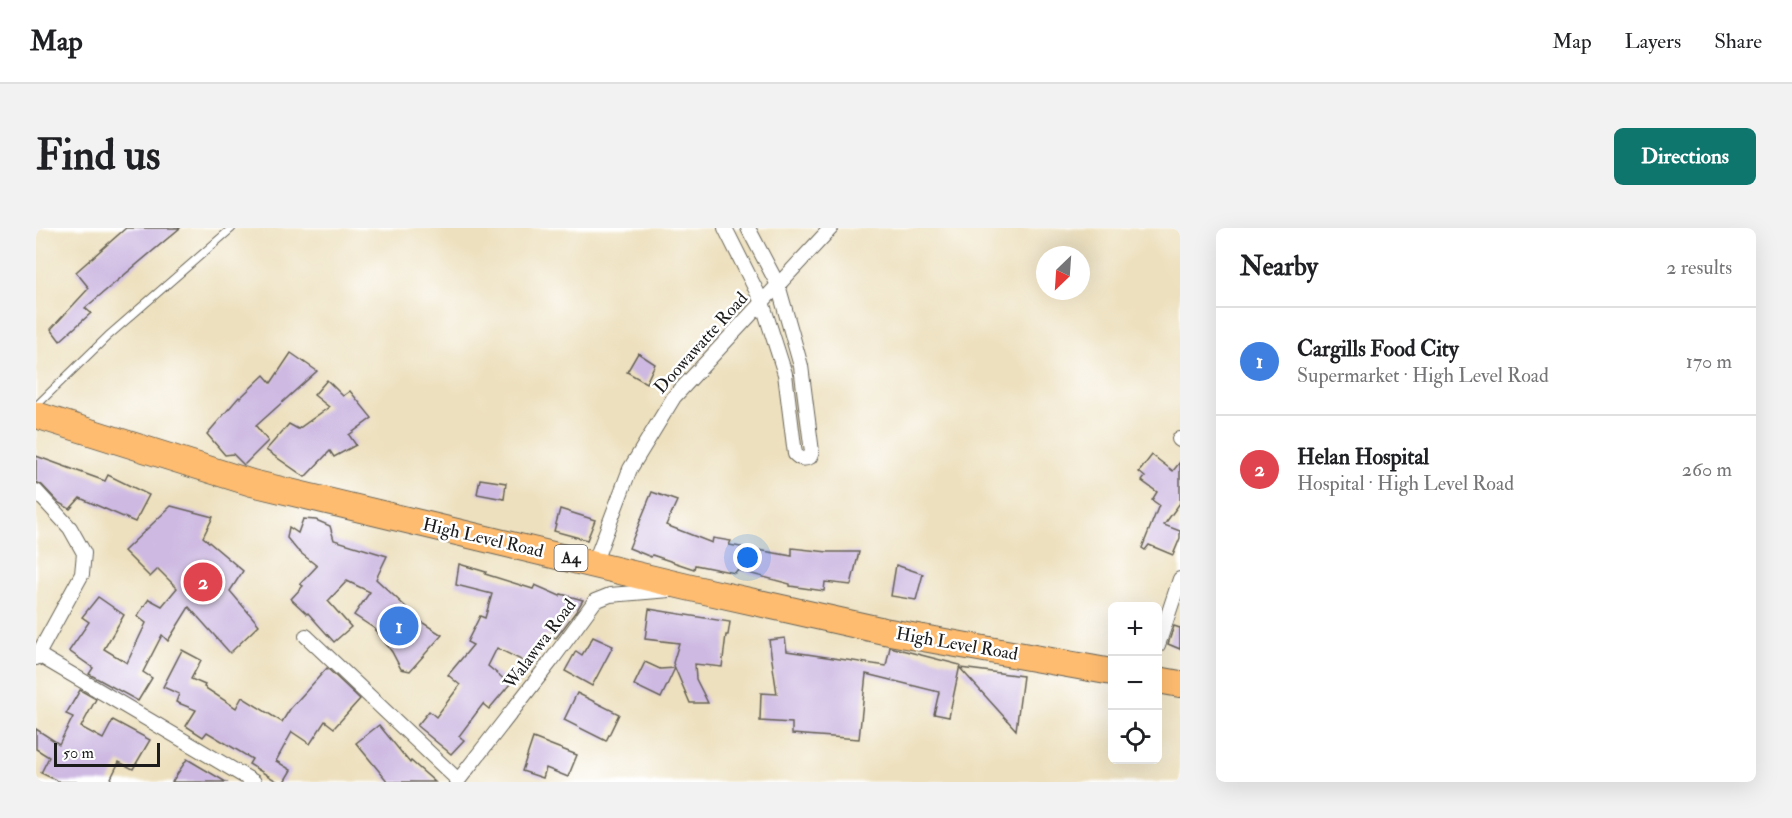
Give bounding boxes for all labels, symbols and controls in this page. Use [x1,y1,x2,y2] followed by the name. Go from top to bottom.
[30,24,83,59] text: Map
[1552,28,1592,55] text: Map
[1625,28,1681,55] text: Layers
[1714,28,1762,55] text: Share
[1614,128,1756,185] button: Directions
[36,130,160,182] text: Find us
[1036,246,1090,300] north arrow
[1240,251,1318,283] text: Nearby
[1666,255,1732,280] text: 2 results
[649,287,753,399] street label: Doowawatte Road
[1297,335,1459,363] text: Cargills Food City
[1256,349,1263,374] text: 1
[1686,349,1732,374] text: 170 m
[1297,363,1549,388] text: Supermarket · High Level Road
[1297,443,1429,471] text: Helan Hospital
[1254,457,1265,482] text: 2
[1682,457,1732,482] text: 260 m
[1297,471,1514,496] text: Hospital · High Level Road
[420,513,546,563] street label: High Level Road
[733,543,762,572] your location
[554,545,588,571] road number: A4
[184,560,222,604] pin: 2
[498,594,581,694] street label: Walawwa Road
[1108,602,1162,764] map controls
[1108,602,1162,656] button: +
[380,604,418,648] pin: 1
[894,622,1020,666] street label: High Level Road
[1108,656,1162,710] button: −
[1108,710,1162,764] button: locate
[54,740,160,768] scale bar
[63,743,94,763] text: 50 m

